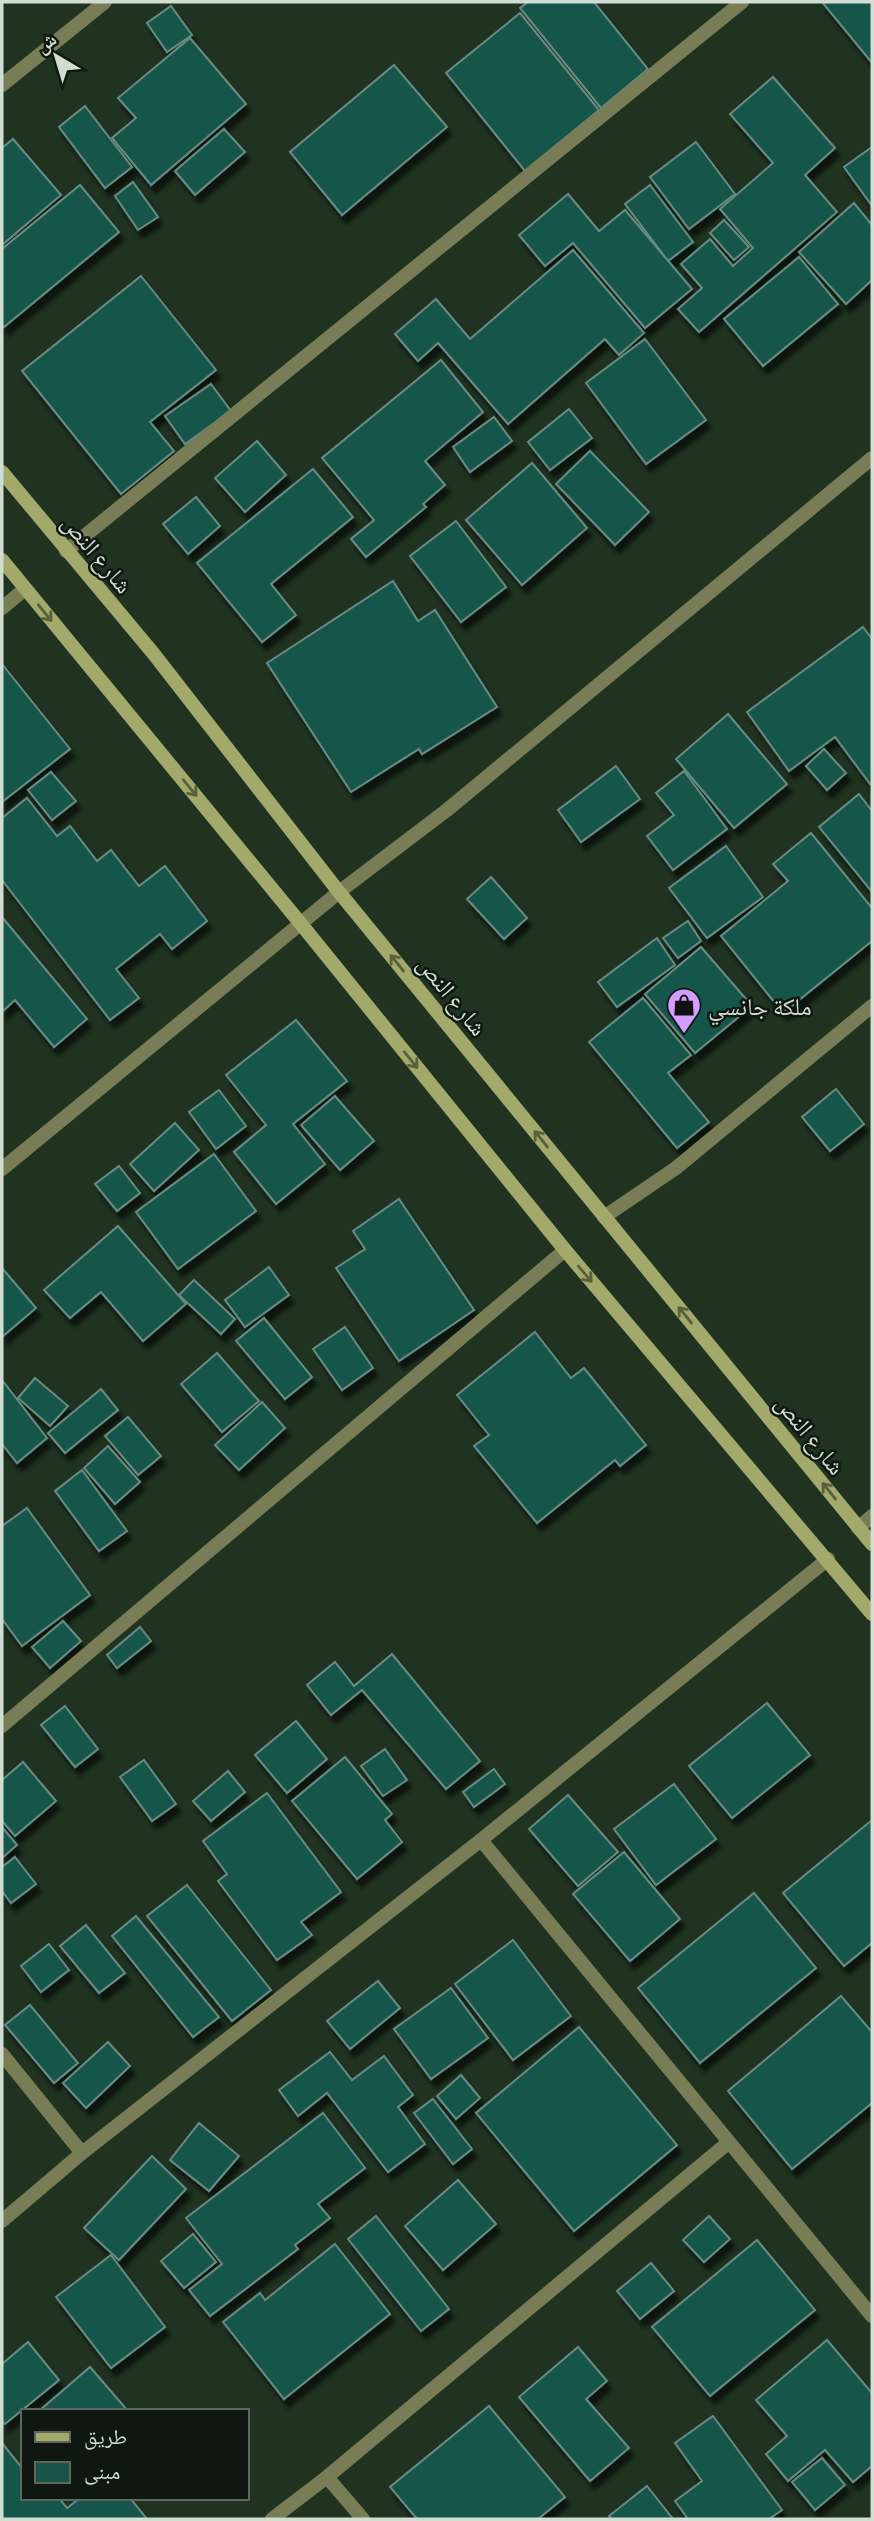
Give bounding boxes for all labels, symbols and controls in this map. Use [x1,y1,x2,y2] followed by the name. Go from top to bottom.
[21,21,91,91] north arrow
[30,27,61,58] text: ش
[55,508,139,600] street label: شارع النص
[37,603,53,621] one-way arrow
[182,779,197,797] one-way arrow
[410,949,494,1042] street label: شارع النص
[389,954,405,972] one-way arrow
[665,986,703,1035] shop icon: ملكة جانسي
[708,991,812,1026] place label: ملكة جانسي
[403,1050,418,1068] one-way arrow
[533,1131,548,1149] one-way arrow
[577,1265,593,1283] one-way arrow
[677,1307,692,1325] one-way arrow
[768,1388,852,1481] street label: شارع النص
[821,1483,837,1501] one-way arrow
[21,2409,248,2500] legend
[84,2423,127,2450] text: طريق
[84,2458,120,2485] text: مبنى

